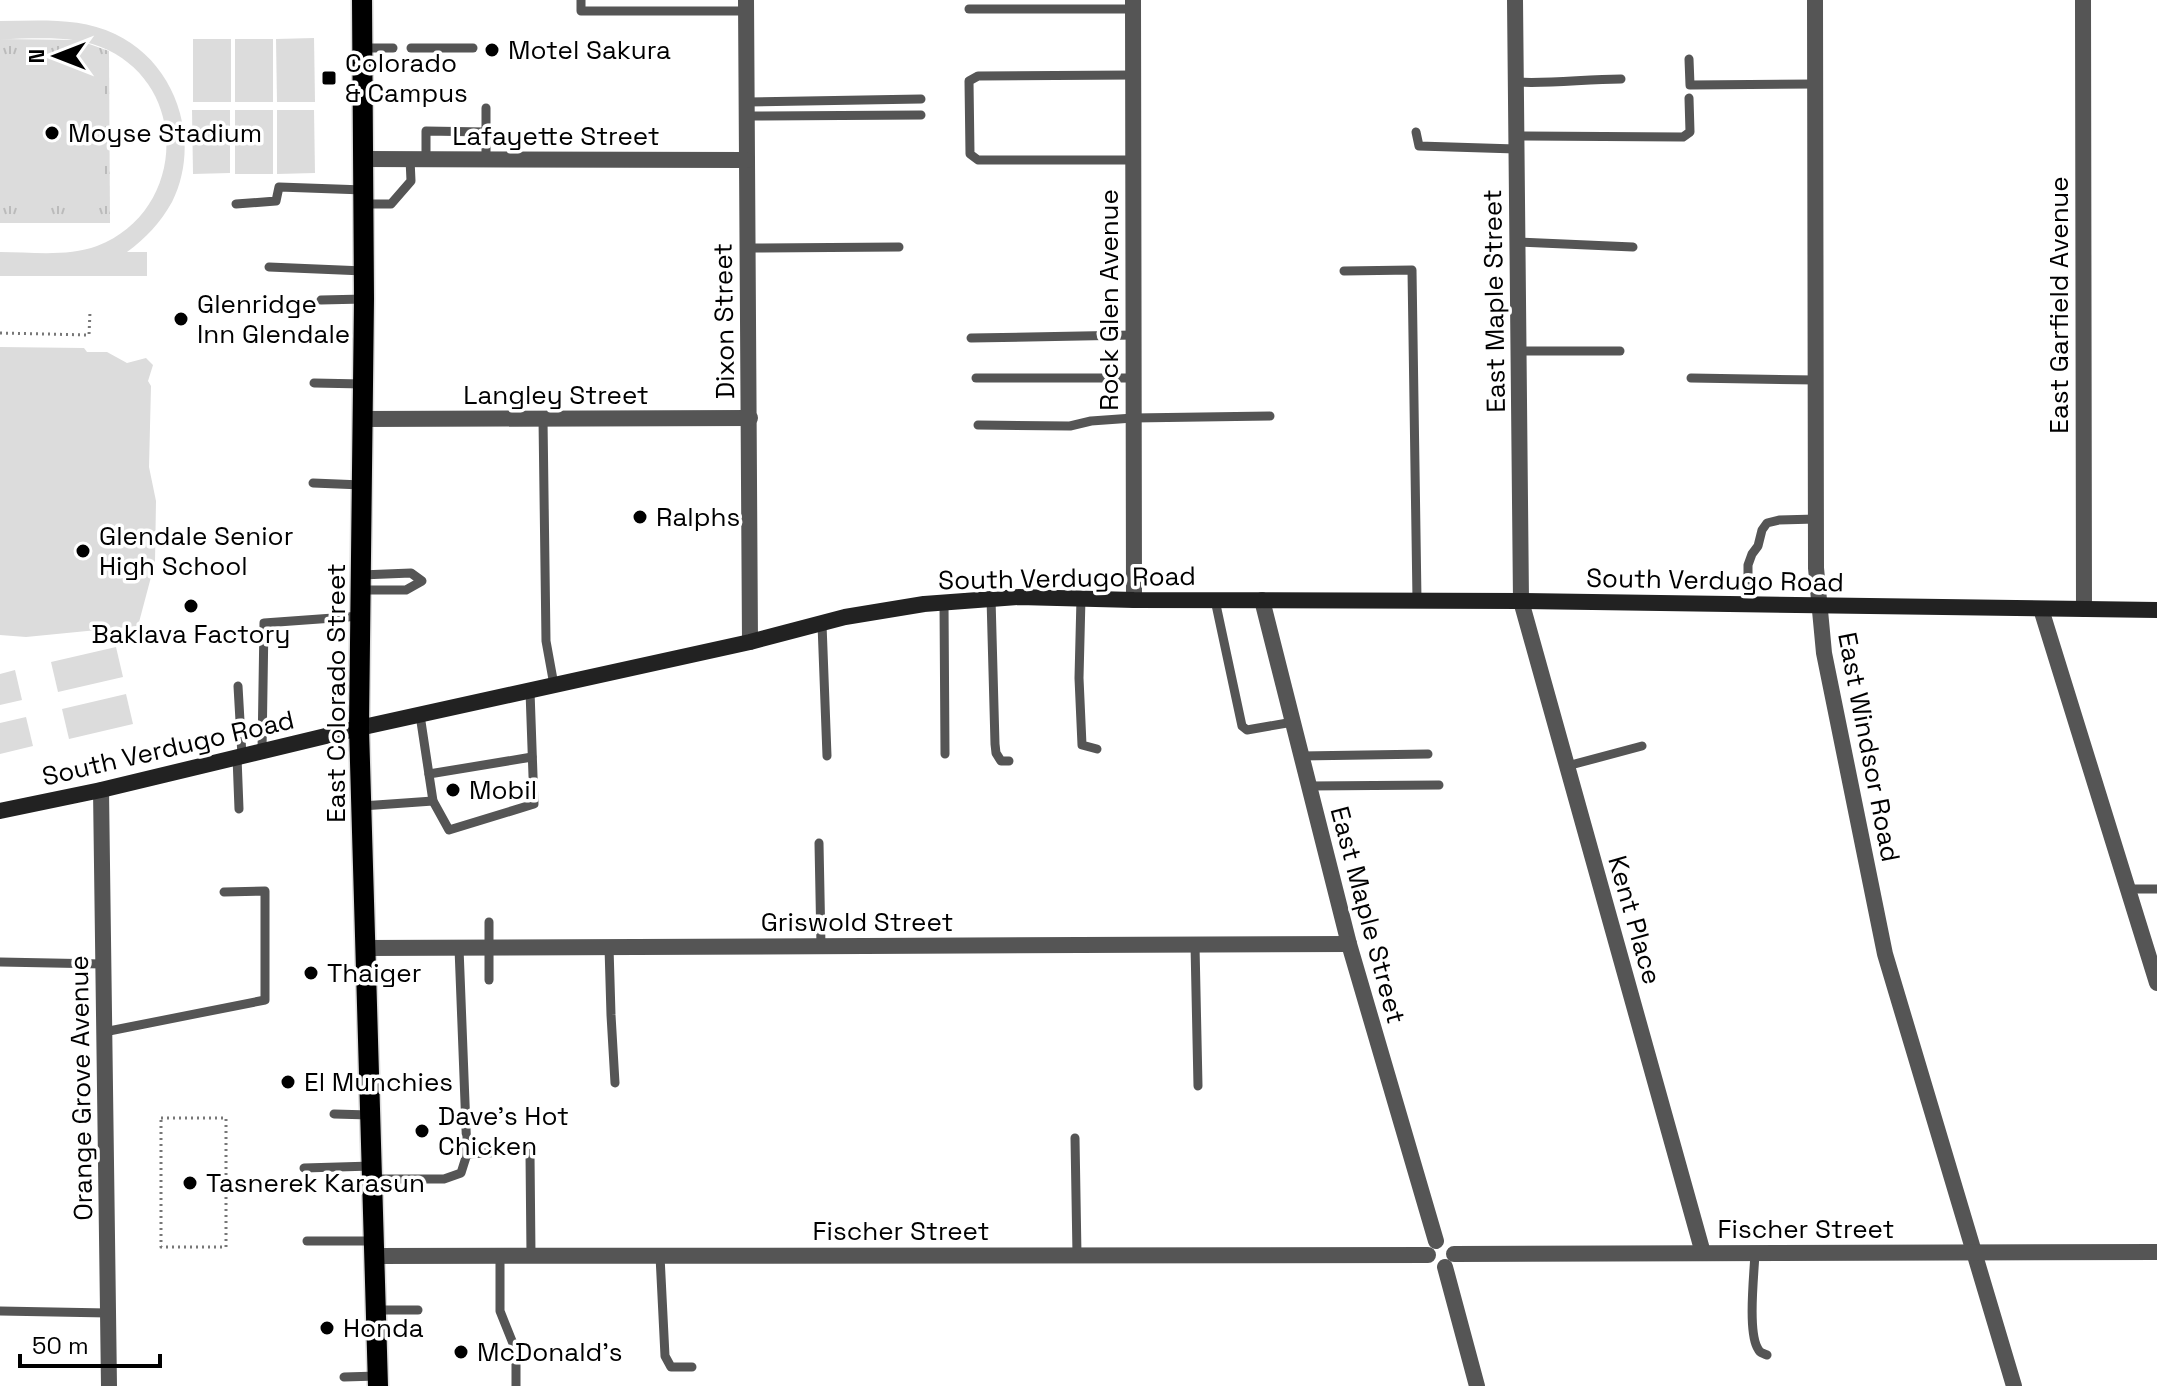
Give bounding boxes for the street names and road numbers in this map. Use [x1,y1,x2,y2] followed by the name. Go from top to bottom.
[452,119,660,153] street label: Lafayette Street
[2042,176,2076,434] street label: East Garfield Avenue
[1092,189,1126,411] street label: Rock Glen Avenue
[1475,189,1513,413] street label: East Maple Street
[706,243,742,399] street label: Dixon Street
[463,378,649,412] street label: Langley Street
[938,559,1196,597] street label: South Verdugo Road
[1586,561,1844,599] street label: South Verdugo Road
[319,563,353,823] street label: East Colorado Street
[1830,629,1908,865] street label: East Windsor Road
[39,702,297,794] street label: South Verdugo Road
[1323,803,1413,1027] street label: East Maple Street
[1600,852,1670,988] street label: Kent Place
[761,905,953,939] street label: Griswold Street
[62,955,100,1221] street label: Orange Grove Avenue
[1718,1212,1894,1246] street label: Fischer Street
[813,1214,989,1248] street label: Fischer Street

